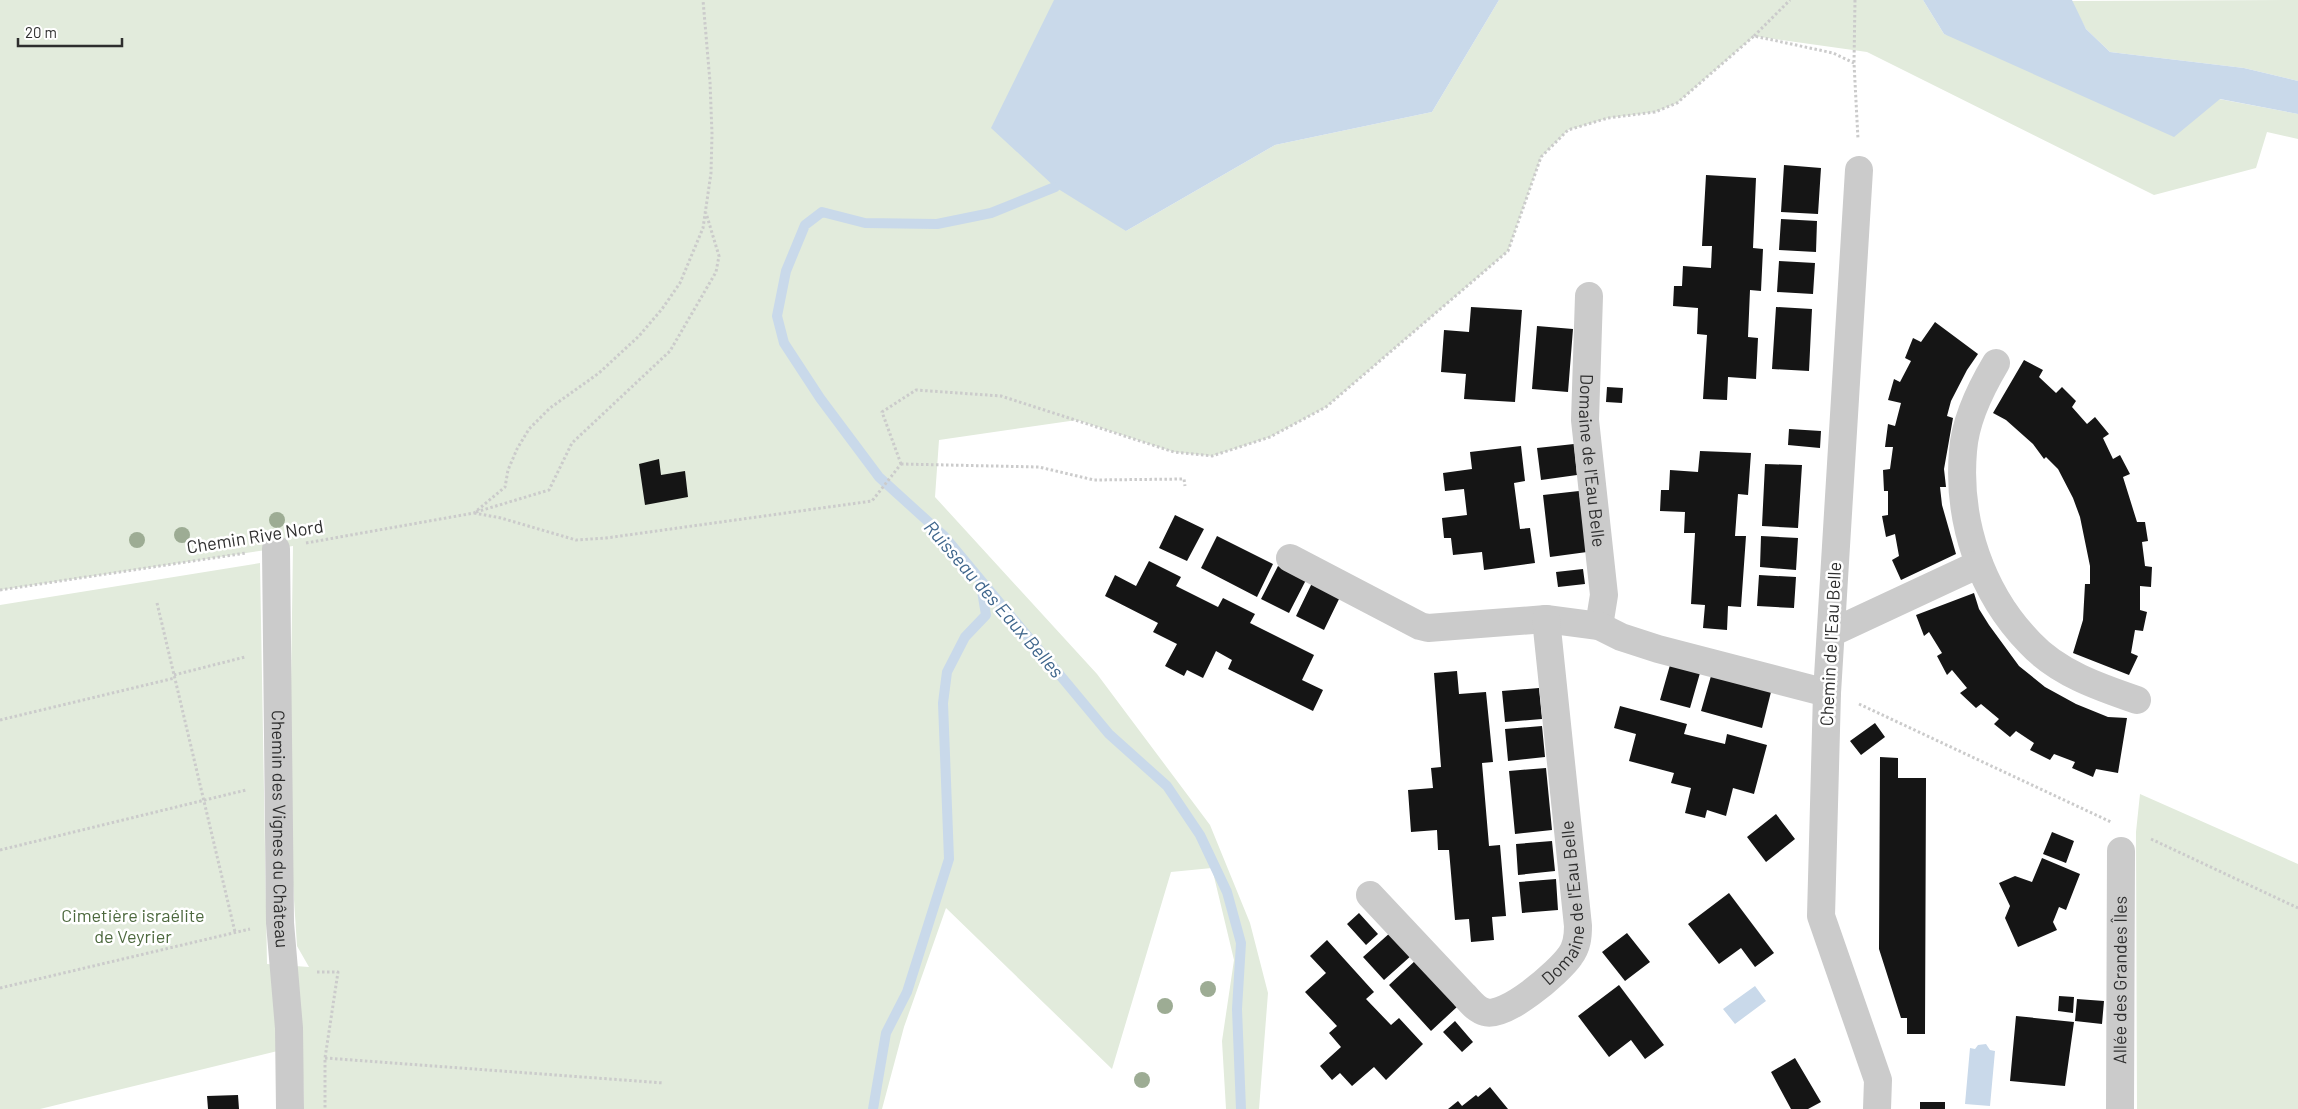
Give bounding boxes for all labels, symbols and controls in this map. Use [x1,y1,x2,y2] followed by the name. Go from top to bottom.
[18,15,121,47] scale bar
[25,23,57,41] text: 20 m
[1575,374,1611,548] street label: Domaine de l'Eau Belle
[185,514,325,558] street label: Chemin Rive Nord
[920,515,1069,682] water label: Ruisseau des Eaux Belles
[1815,561,1845,727] street label: Chemin de l'Eau Belle
[268,710,294,949] street label: Chemin des Vignes du Château
[1537,820,1588,989] street label: Domaine de l'Eau Belle
[2108,896,2131,1064] street label: Allée des Grandes Îles
[61,904,205,947] park label: Cimetière israélite de Veyrier

